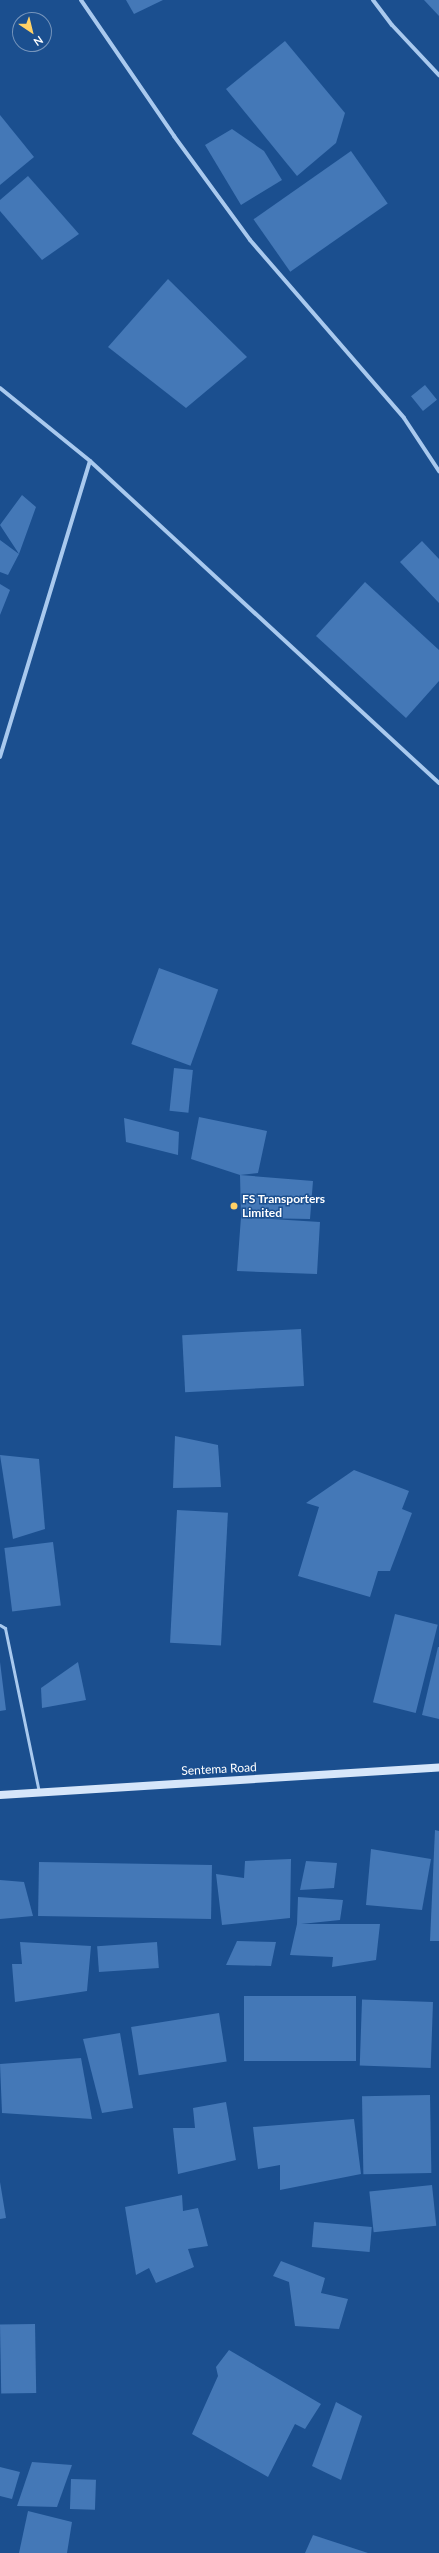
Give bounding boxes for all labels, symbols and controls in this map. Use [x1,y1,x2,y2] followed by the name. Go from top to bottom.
[12,12,52,52] north arrow
[31,34,46,49] text: N
[242,1192,325,1220] place label: FS Transporters Limited
[229,1201,239,1211] marker: FS Transporters Limited
[181,1760,257,1778] street label: Sentema Road

